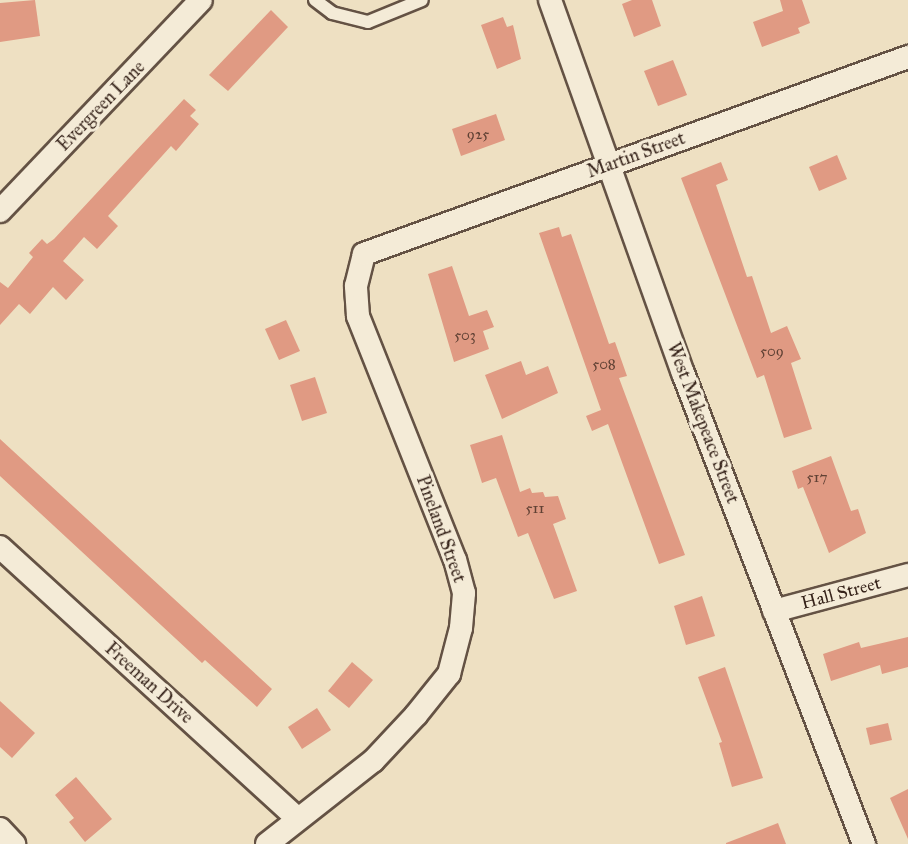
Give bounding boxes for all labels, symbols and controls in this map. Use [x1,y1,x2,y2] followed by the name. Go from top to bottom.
[53,56,149,156] street label: Evergreen Lane
[467,126,489,144] house number: 925
[584,127,688,183] street label: Martin Street
[454,327,476,345] house number: 503
[662,340,744,506] street label: West Makepeace Street
[760,343,784,361] house number: 509
[592,356,616,374] house number: 508
[807,469,827,487] house number: 517
[412,473,470,585] street label: Pineland Street
[526,500,544,518] house number: 511
[799,572,883,614] street label: Hall Street
[101,638,197,728] street label: Freeman Drive

